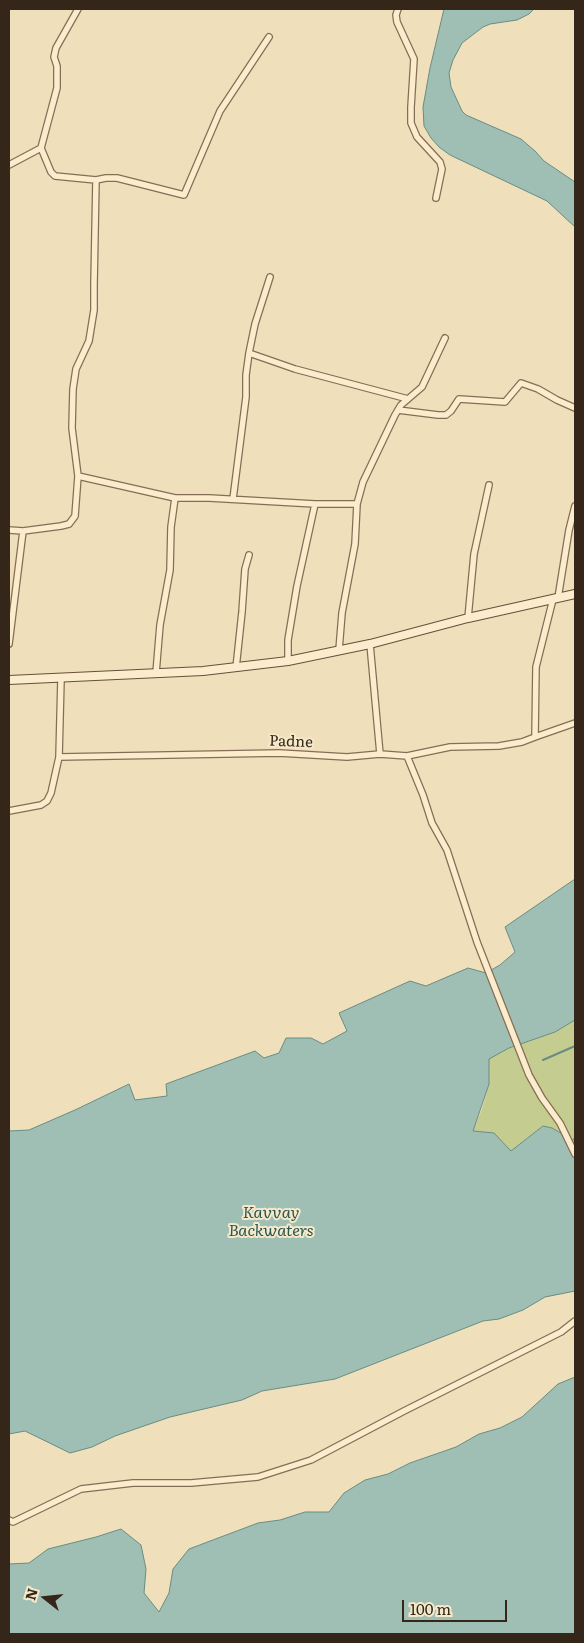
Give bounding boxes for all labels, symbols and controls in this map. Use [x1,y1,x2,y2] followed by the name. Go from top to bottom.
[269,732,313,752] street label: Padne
[228,1203,314,1241] water label: Kavvay Backwaters
[20,1573,70,1623] north arrow
[19,1585,42,1602] text: N
[404,1590,509,1622] scale bar
[410,1597,451,1620] text: 100 m

